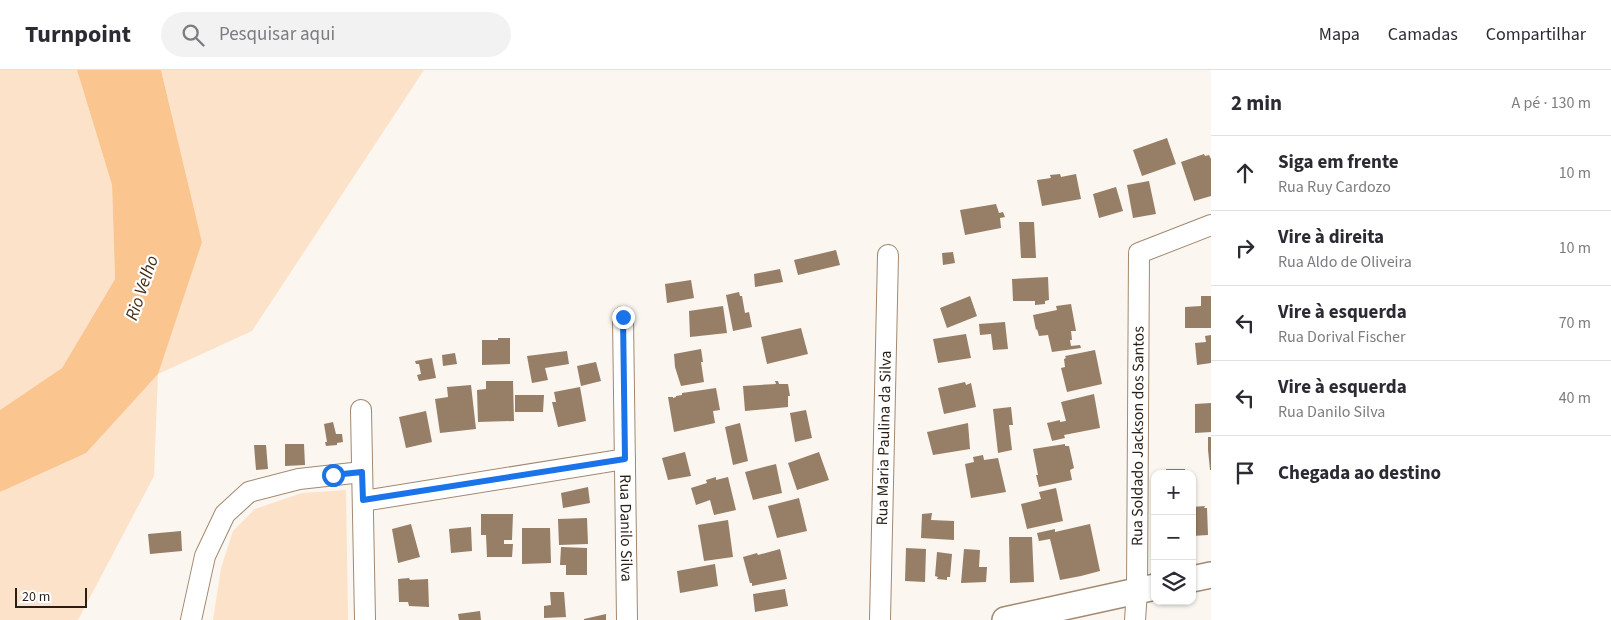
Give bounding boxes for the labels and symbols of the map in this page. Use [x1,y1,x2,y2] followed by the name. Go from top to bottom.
[119,252,165,324] water label: Rio Velho
[612,306,635,329] route end
[1126,326,1150,546] street label: Rua Soldado Jackson dos Santos
[871,350,897,526] street label: Rua Maria Paulina da Silva
[322,464,345,487] route start
[614,474,637,582] street label: Rua Danilo Silva
[15,585,88,608] scale bar

